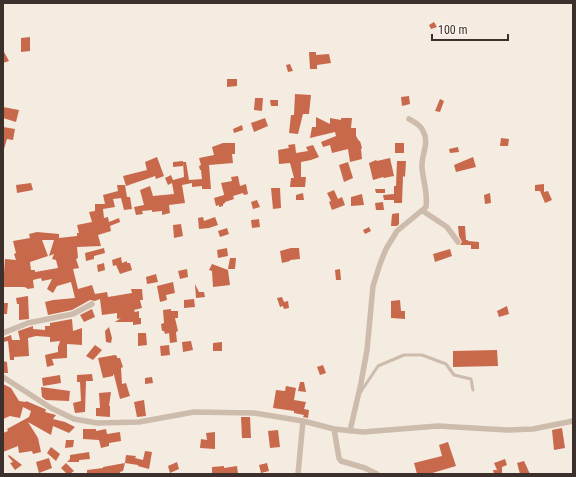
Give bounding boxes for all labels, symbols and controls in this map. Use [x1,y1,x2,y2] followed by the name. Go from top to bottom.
[432,16,508,42] scale bar
[438,23,468,37] text: 100 m

